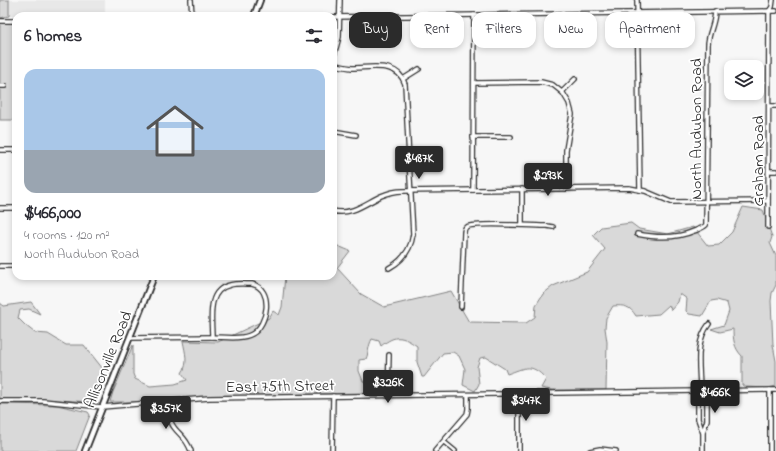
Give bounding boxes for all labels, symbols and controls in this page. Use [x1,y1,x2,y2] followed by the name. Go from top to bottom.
[349,12,402,48] chip: Buy
[410,12,464,48] chip: Rent
[472,12,536,48] chip: Filters
[544,12,597,48] chip: New
[605,12,695,48] chip: Apartment
[24,24,82,49] text: 6 homes
[303,25,325,47] icon: filters
[685,58,709,200] street label: North Audubon Road
[724,60,764,100] map controls
[724,60,764,100] button: layers
[139,95,211,167] icon: home
[747,115,771,207] street label: Graham Road
[391,146,447,180] pin: $487K
[404,149,434,168] text: $487K
[520,163,576,197] pin: $293K
[533,166,563,185] text: $293K
[24,201,81,226] text: $466,000
[24,226,110,245] text: 4 rooms · 120 m²
[24,245,139,264] text: North Audubon Road
[78,308,139,412] street label: Allisonville Road
[360,370,416,404] pin: $326K
[372,373,404,392] text: $326K
[225,374,335,400] street label: East 75th Street
[687,380,743,414] pin: $466K
[700,383,730,402] text: $466K
[498,388,554,422] pin: $347K
[511,391,541,410] text: $347K
[138,396,194,430] pin: $357K
[150,399,182,418] text: $357K

